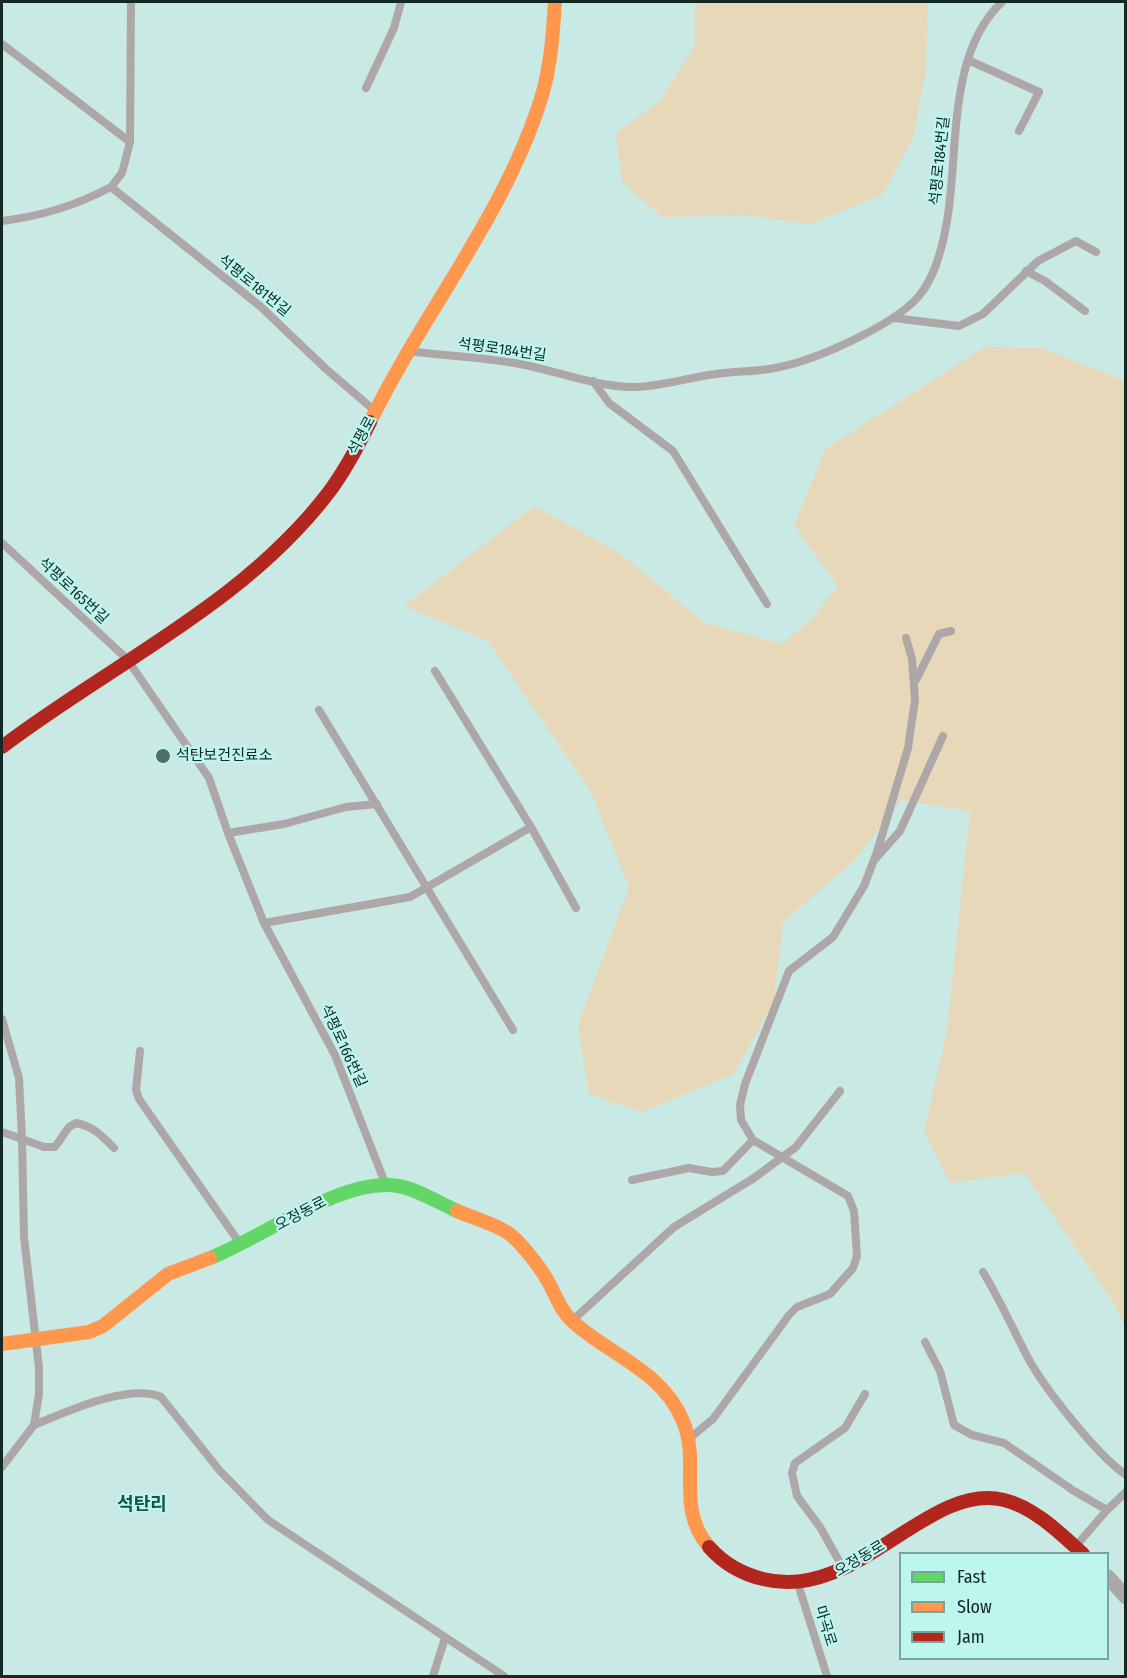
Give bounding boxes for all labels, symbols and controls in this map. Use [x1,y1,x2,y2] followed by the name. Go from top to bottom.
[926,115,954,207] street label: 석평로184번길
[214,251,294,321] street label: 석평로181번길
[456,335,548,365] street label: 석평로184번길
[344,413,380,459] street label: 석평로
[34,554,112,628] street label: 석평로165번길
[154,747,172,765] marker: 석탄보건진료소
[176,747,273,765] place label: 석탄보건진료소
[316,1002,370,1090] street label: 석평로166번길
[272,1193,330,1235] street label: 오정동로
[117,1494,167,1516] district label: 석탄리
[832,1537,888,1581] street label: 오정동로
[899,1552,1109,1660] legend
[957,1566,986,1588] text: Fast
[957,1596,992,1618] text: Slow
[810,1604,840,1648] street label: 마곡로
[957,1626,985,1648] text: Jam

